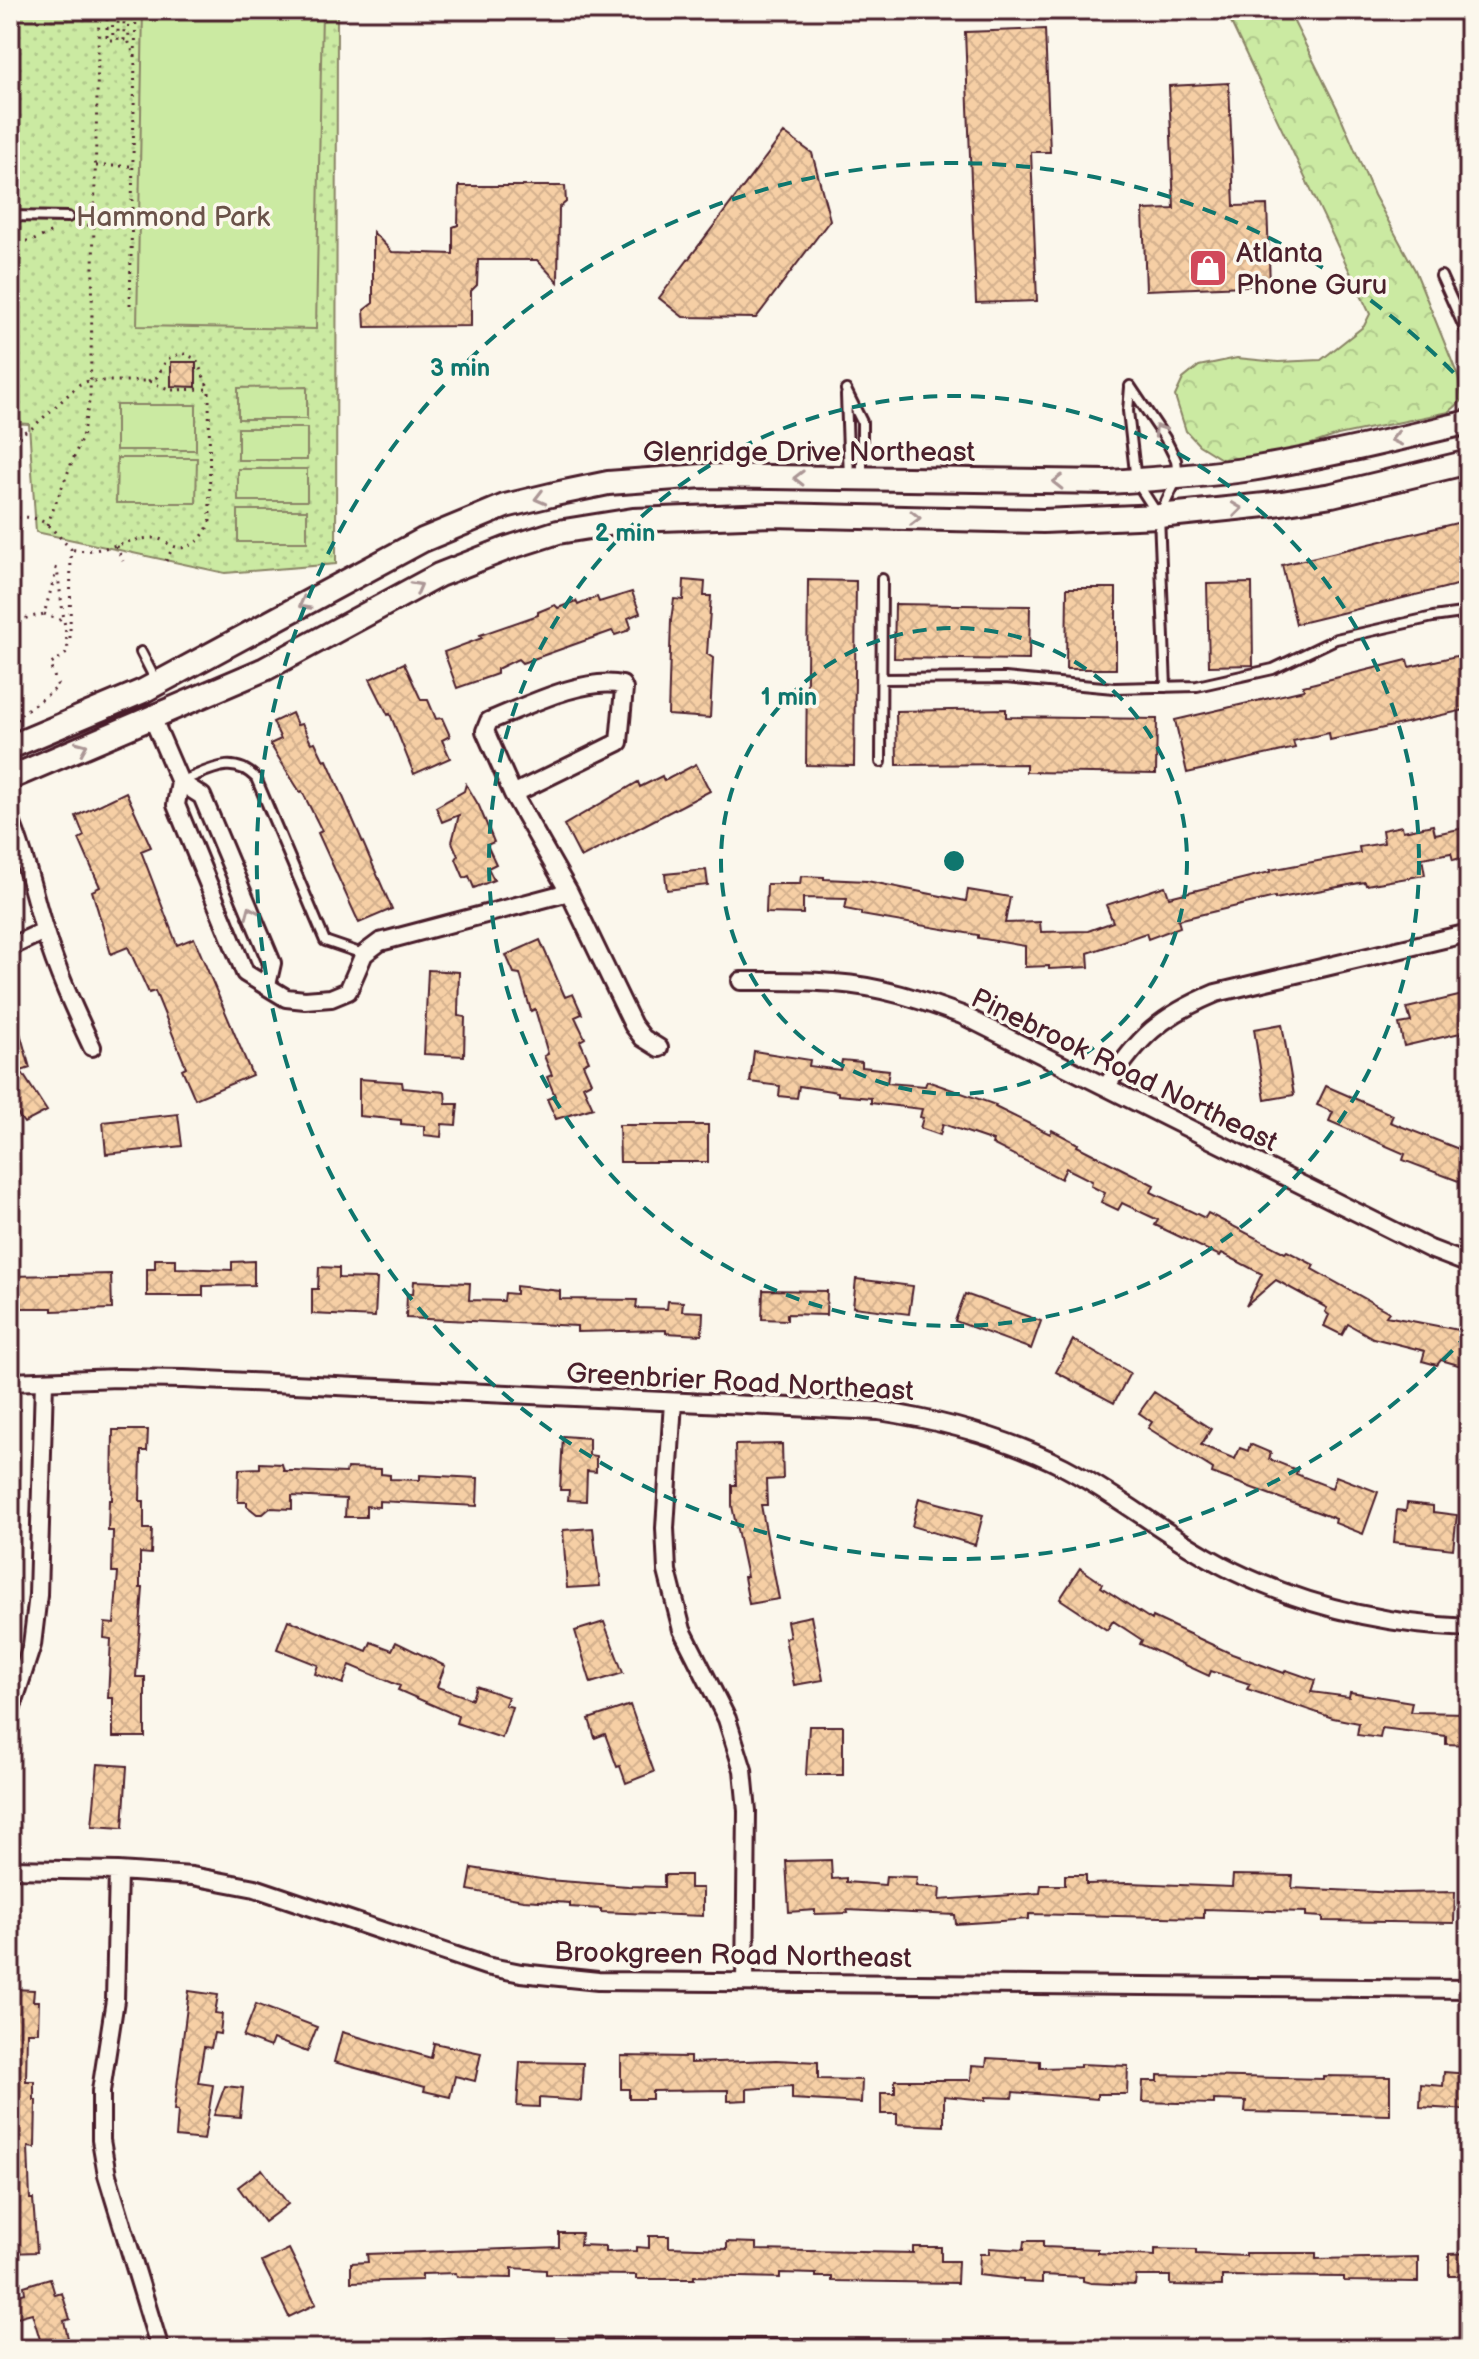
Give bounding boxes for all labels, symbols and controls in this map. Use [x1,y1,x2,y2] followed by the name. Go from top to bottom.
[76,201,270,234] park label: Hammond Park
[1236,237,1387,302] place label: Atlanta Phone Guru
[1187,247,1229,289] shop icon: Atlanta Phone Guru
[430,354,490,383] text: 3 min
[1153,424,1168,438] one-way arrow
[1389,430,1403,447] one-way arrow
[643,436,976,469] street label: Glenridge Drive Northeast
[792,469,805,486] one-way arrow
[1051,473,1064,490] one-way arrow
[534,488,548,505] one-way arrow
[1230,501,1244,518] one-way arrow
[909,509,922,527] one-way arrow
[595,519,655,548] text: 2 min
[408,581,423,597] one-way arrow
[298,594,313,610] one-way arrow
[761,683,817,712] text: 1 min
[74,741,88,757] one-way arrow
[940,847,968,875] centre of rings
[244,906,260,921] one-way arrow
[966,982,1283,1159] street label: Pinebrook Road Northeast
[565,1357,915,1408] street label: Greenbrier Road Northeast
[554,1936,912,1975] street label: Brookgreen Road Northeast

